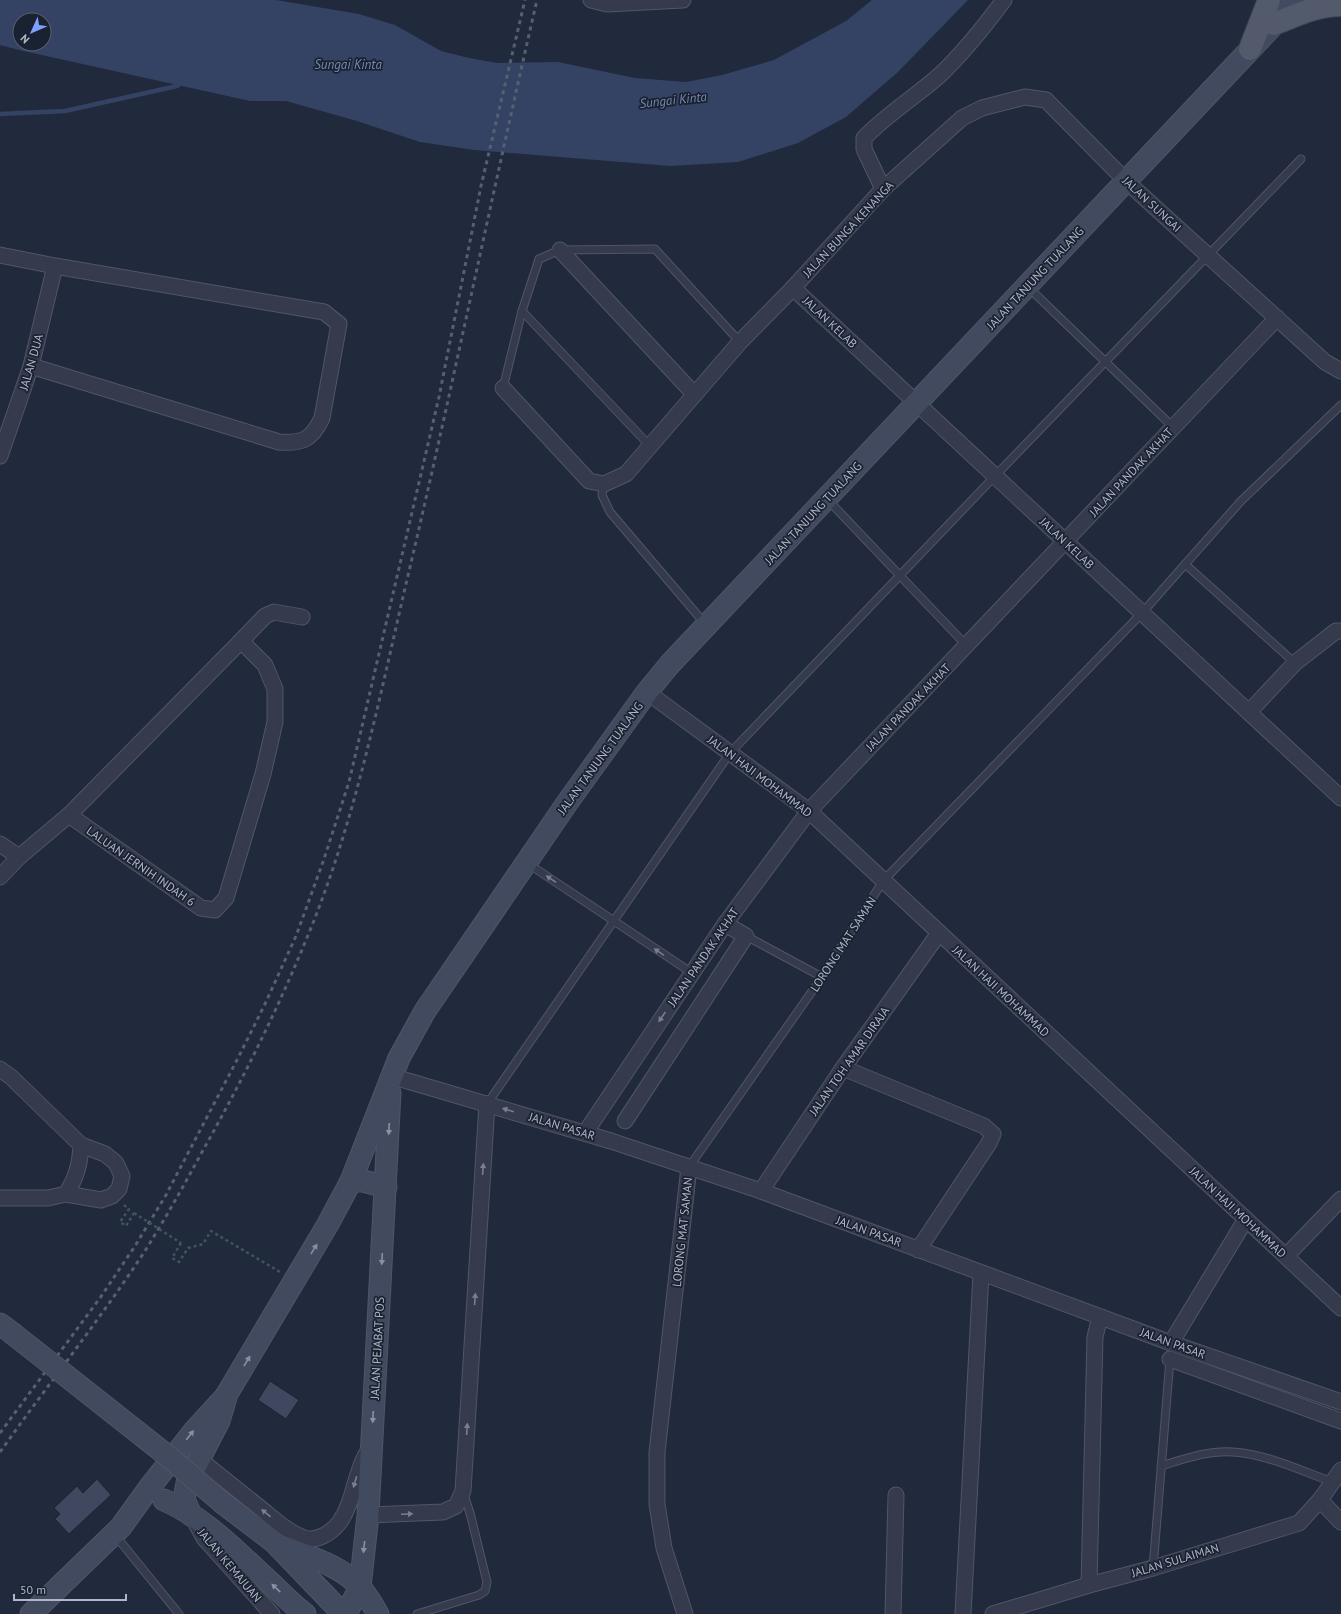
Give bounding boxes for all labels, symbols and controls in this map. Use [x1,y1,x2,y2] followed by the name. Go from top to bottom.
[12,12,52,52] north arrow
[17,32,32,47] text: N
[314,56,382,73] water label: Sungai Kinta
[639,88,708,112] water label: Sungai Kinta
[1119,172,1185,235] street label: JALAN SUNGAI
[799,178,897,281] street label: JALAN BUNGA KENANGA
[983,223,1087,333] street label: JALAN TANJUNG TUALANG
[799,292,860,351] street label: JALAN KELAB
[16,332,46,393] street label: JALAN DUA
[1085,424,1176,520] street label: JALAN PANDAK AKHAT
[761,458,865,568] street label: JALAN TANJUNG TUALANG
[1036,513,1097,572] street label: JALAN KELAB
[862,660,954,755] street label: JALAN PANDAK AKHAT
[554,699,646,818] street label: JALAN TANJUNG TUALANG
[704,731,815,820] street label: JALAN HAJI MOHAMMAD
[84,823,198,909] street label: LALUAN JERNIH INDAH 6
[545,876,557,883] one-way arrow
[807,894,879,994] street label: LORONG MAT SAMAN
[664,905,742,1010] street label: JALAN PANDAK AKHAT
[949,942,1053,1040] street label: JALAN HAJI MOHAMMAD
[654,948,664,956] one-way arrow
[805,1004,892,1119] street label: JALAN TOH AMAR DIRAJA
[659,1012,666,1023] one-way arrow
[502,1107,514,1113] one-way arrow
[526,1109,597,1143] street label: JALAN PASAR
[386,1123,393,1135] one-way arrow
[480,1163,487,1175] one-way arrow
[1186,1163,1290,1261] street label: JALAN HAJI MOHAMMAD
[669,1176,695,1288] street label: LORONG MAT SAMAN
[833,1212,904,1250] street label: JALAN PASAR
[310,1243,317,1255] one-way arrow
[378,1253,385,1265] one-way arrow
[472,1293,479,1305] one-way arrow
[367,1296,387,1401] street label: JALAN PEJABAT POS
[1137,1324,1208,1362] street label: JALAN PASAR
[244,1355,251,1367] one-way arrow
[369,1411,376,1423] one-way arrow
[463,1423,470,1435] one-way arrow
[186,1429,195,1440] one-way arrow
[352,1477,358,1489] one-way arrow
[261,1508,272,1517] one-way arrow
[401,1510,413,1517] one-way arrow
[194,1524,265,1605] street label: JALAN KEMAJUAN
[1128,1540,1221,1581] street label: JALAN SULAIMAN
[361,1541,368,1553] one-way arrow
[14,1576,126,1602] scale bar
[20,1582,46,1597] text: 50 m
[271,1584,281,1593] one-way arrow

